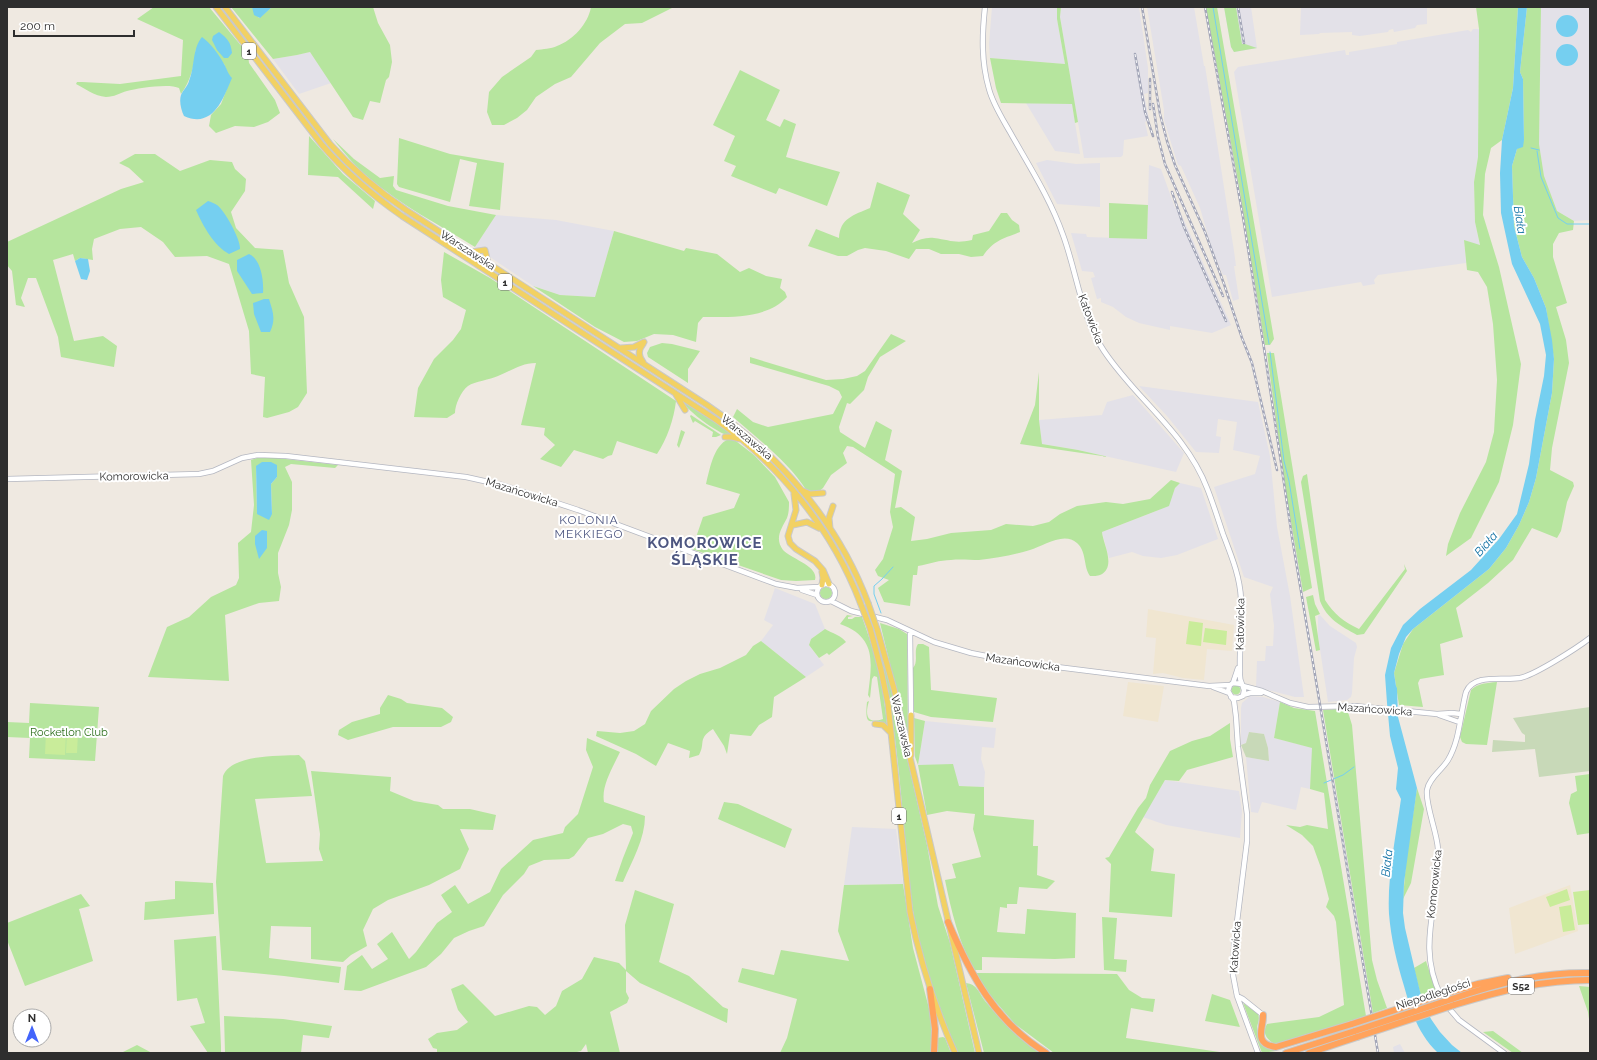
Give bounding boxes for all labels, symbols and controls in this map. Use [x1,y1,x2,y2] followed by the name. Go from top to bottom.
[14,12,134,38] scale bar
[20,19,55,33] text: 200 m
[242,43,256,59] road number: 1
[1511,205,1529,235] water label: Biała
[438,228,498,273] street label: Warszawska
[498,274,512,290] road number: 1
[1075,293,1106,346] street label: Katowicka
[718,412,775,463] street label: Warszawska
[99,469,169,484] street label: Komorowicka
[484,475,560,510] street label: Mazańcowicka
[555,513,623,541] district label: KOLONIA MEKKIEGO
[1472,529,1500,559] water label: Biała
[647,534,763,569] district label: KOMOROWICE ŚLĄSKIE
[1234,598,1247,650] street label: Katowicka
[985,651,1061,674] street label: Mazańcowicka
[888,694,915,758] street label: Warszawska
[1337,700,1413,719] street label: Mazańcowicka
[30,726,108,739] park label: Rocketlon Club
[892,808,906,824] road number: 1
[1379,848,1395,878] water label: Biała
[1424,849,1445,919] street label: Komorowicka
[1227,921,1244,973] street label: Katowicka
[1394,976,1472,1013] street label: Niepodległości
[1508,978,1534,994] road number: S52
[12,1008,52,1048] north arrow
[28,1012,36,1025] text: N

